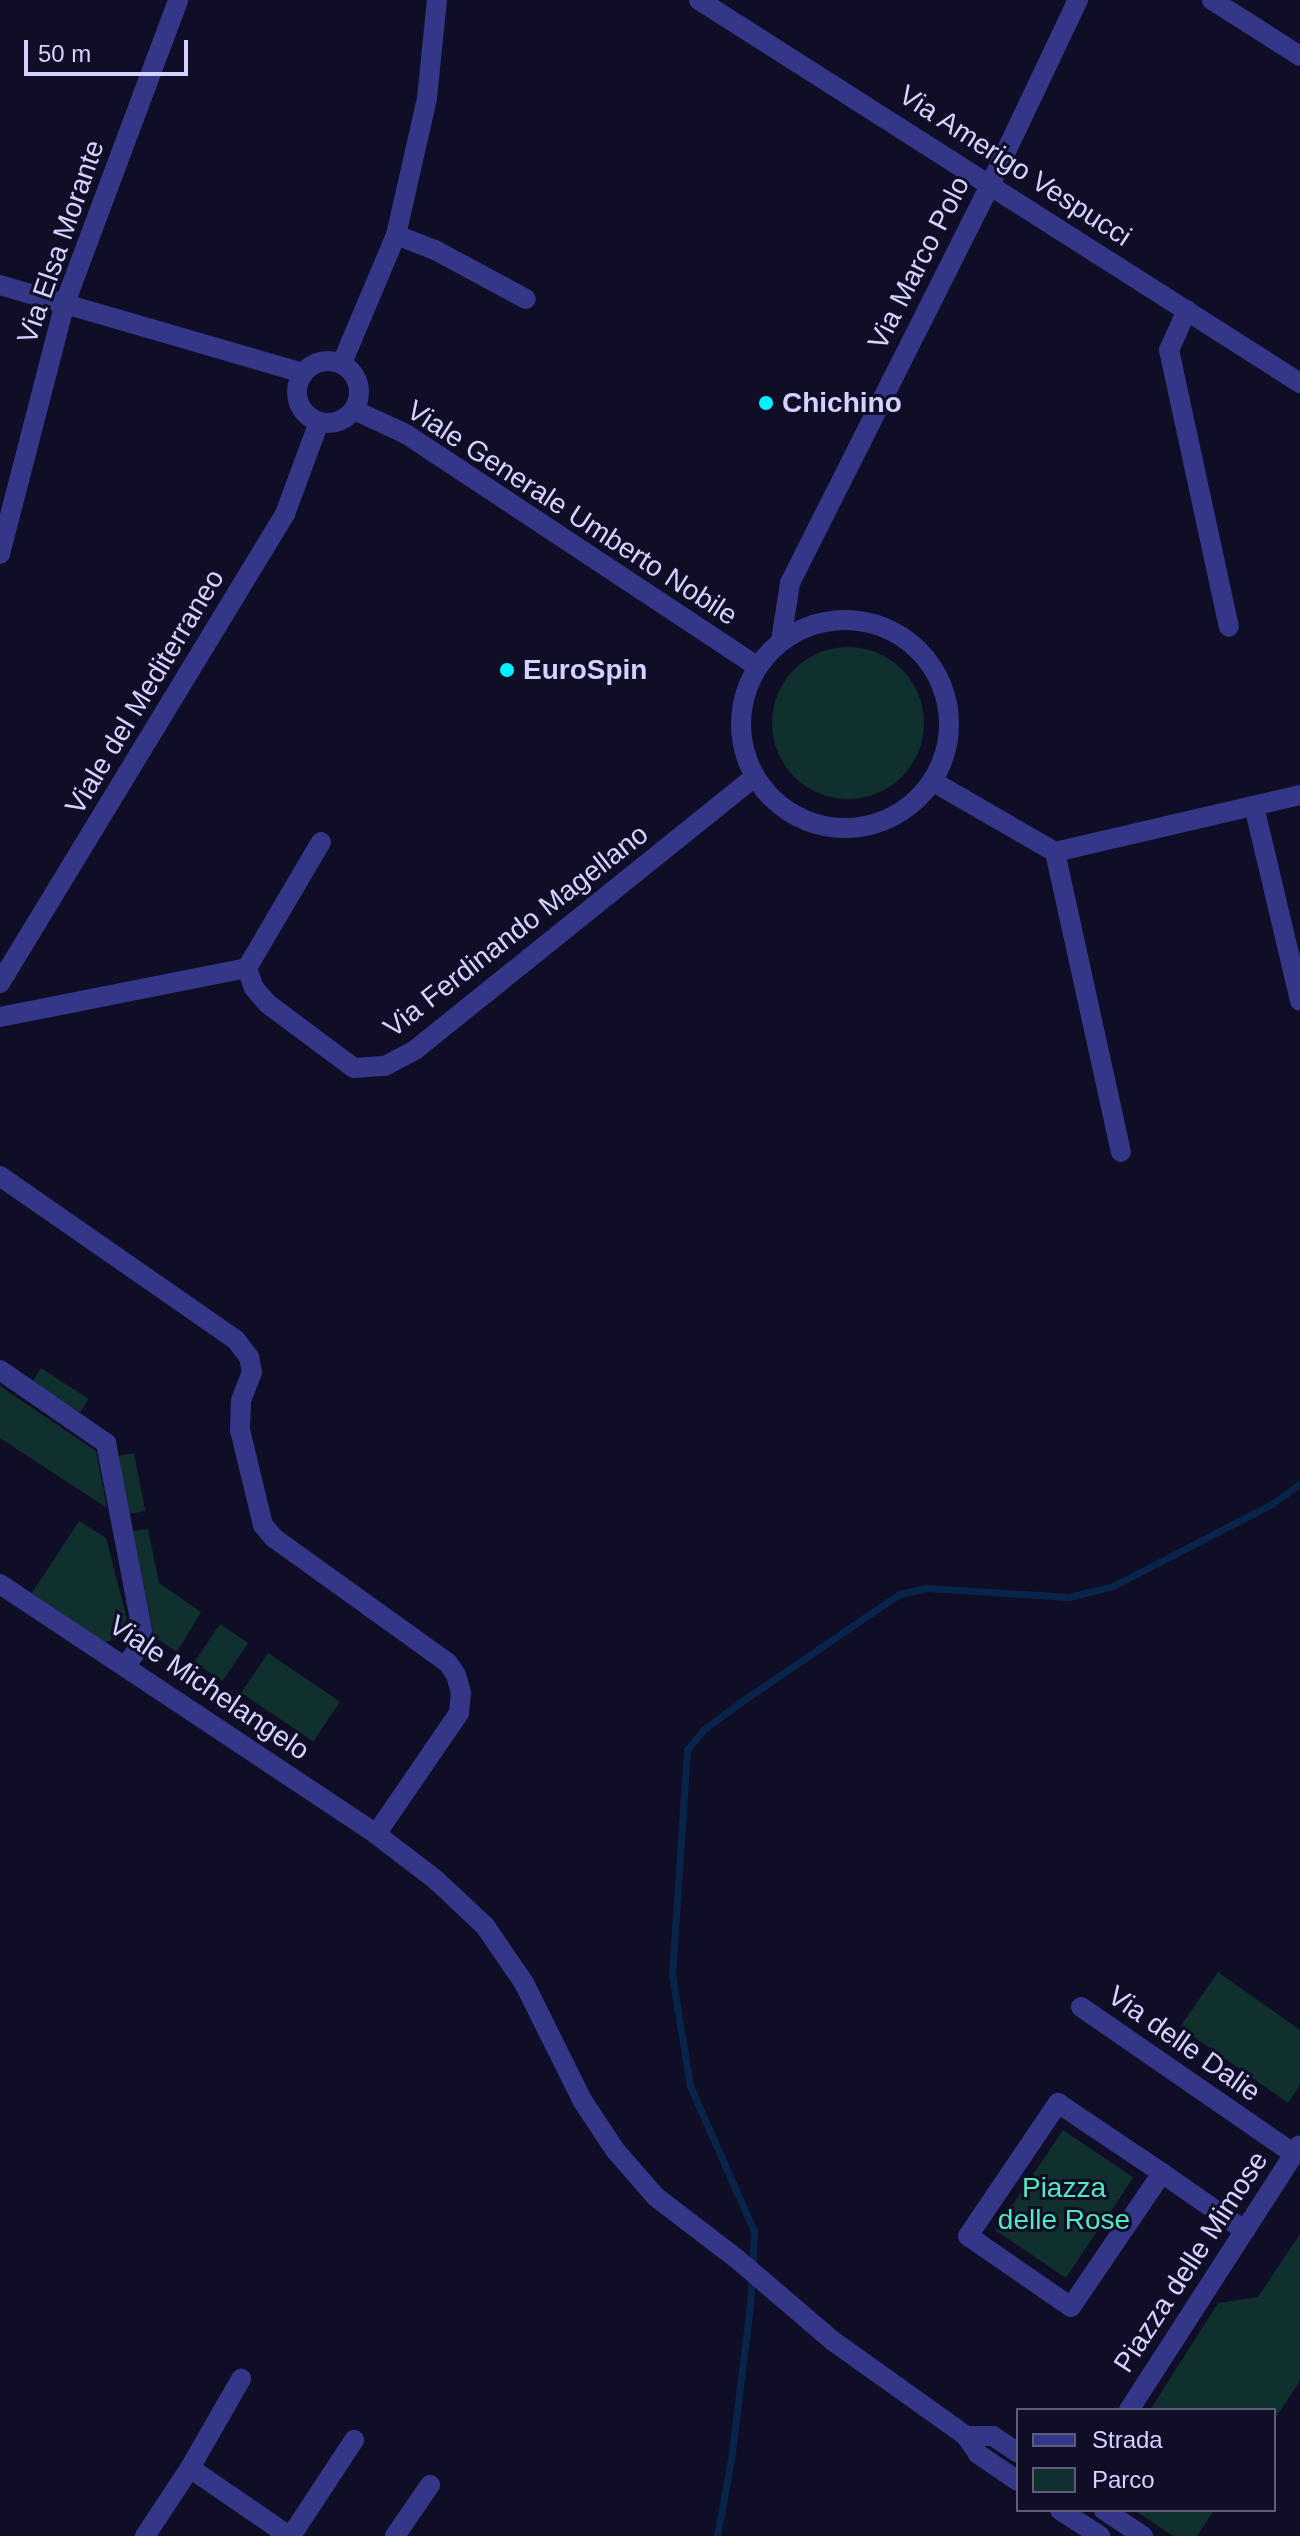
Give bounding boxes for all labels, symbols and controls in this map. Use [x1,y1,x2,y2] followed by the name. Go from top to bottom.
[28,24,192,74] scale bar
[38,40,91,67] text: 50 m
[892,78,1138,254] street label: Via Amerigo Vespucci
[10,136,112,348] street label: Via Elsa Morante
[861,171,977,355] street label: Via Marco Polo
[782,386,902,420] place label: Chichino
[401,394,743,632] street label: Viale Generale Umberto Nobile
[757,394,775,412] marker: Chichino
[59,563,231,821] street label: Viale del Mediterraneo
[523,653,647,687] place label: EuroSpin
[498,661,516,679] marker: EuroSpin
[377,817,655,1045] street label: Via Ferdinando Magellano
[102,1608,316,1768] street label: Viale Michelangelo
[1101,1979,1267,2109] street label: Via delle Dalie
[1107,2145,1275,2379] street label: Piazza delle Mimose
[998,2171,1130,2237] park label: Piazza delle Rose
[1016,2408,1276,2512] legend
[1092,2426,1163,2453] text: Strada
[1092,2466,1155,2493] text: Parco

